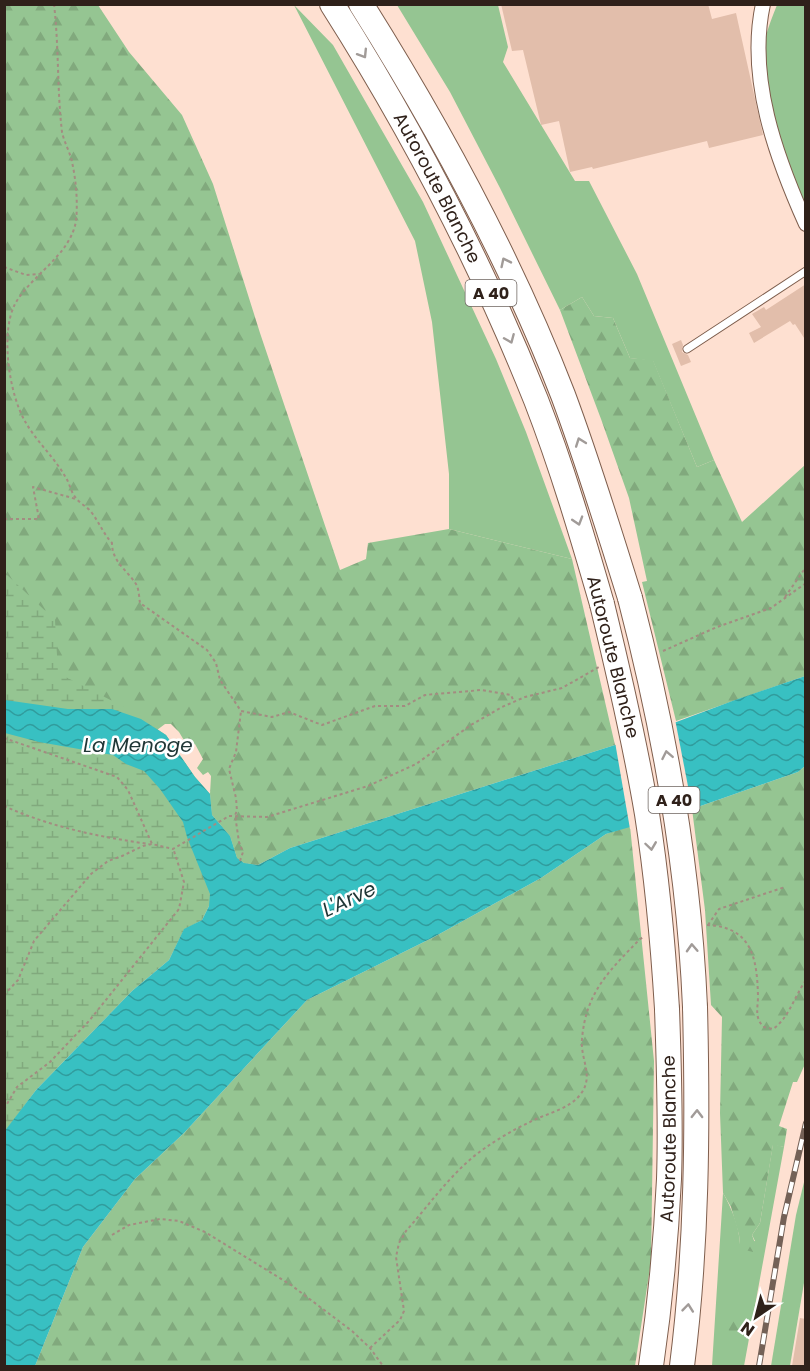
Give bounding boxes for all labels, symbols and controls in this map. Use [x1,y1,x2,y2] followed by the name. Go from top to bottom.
[356,47,367,58] one-way arrow
[388,108,487,267] street label: Autoroute Blanche
[501,258,513,269] one-way arrow
[466,280,516,306] road number: A 40
[503,332,515,343] one-way arrow
[575,437,587,448] one-way arrow
[571,515,583,526] one-way arrow
[581,573,646,741] street label: Autoroute Blanche
[83,731,193,759] water label: La Menoge
[661,750,674,760] one-way arrow
[648,787,700,813] road number: A 40
[645,842,657,851] one-way arrow
[318,874,380,924] water label: L'Arve
[686,944,699,953] one-way arrow
[653,1055,682,1223] street label: Autoroute Blanche
[691,1109,704,1118] one-way arrow
[726,1287,786,1347] north arrow
[681,1304,694,1313] one-way arrow
[736,1316,759,1342] text: N

